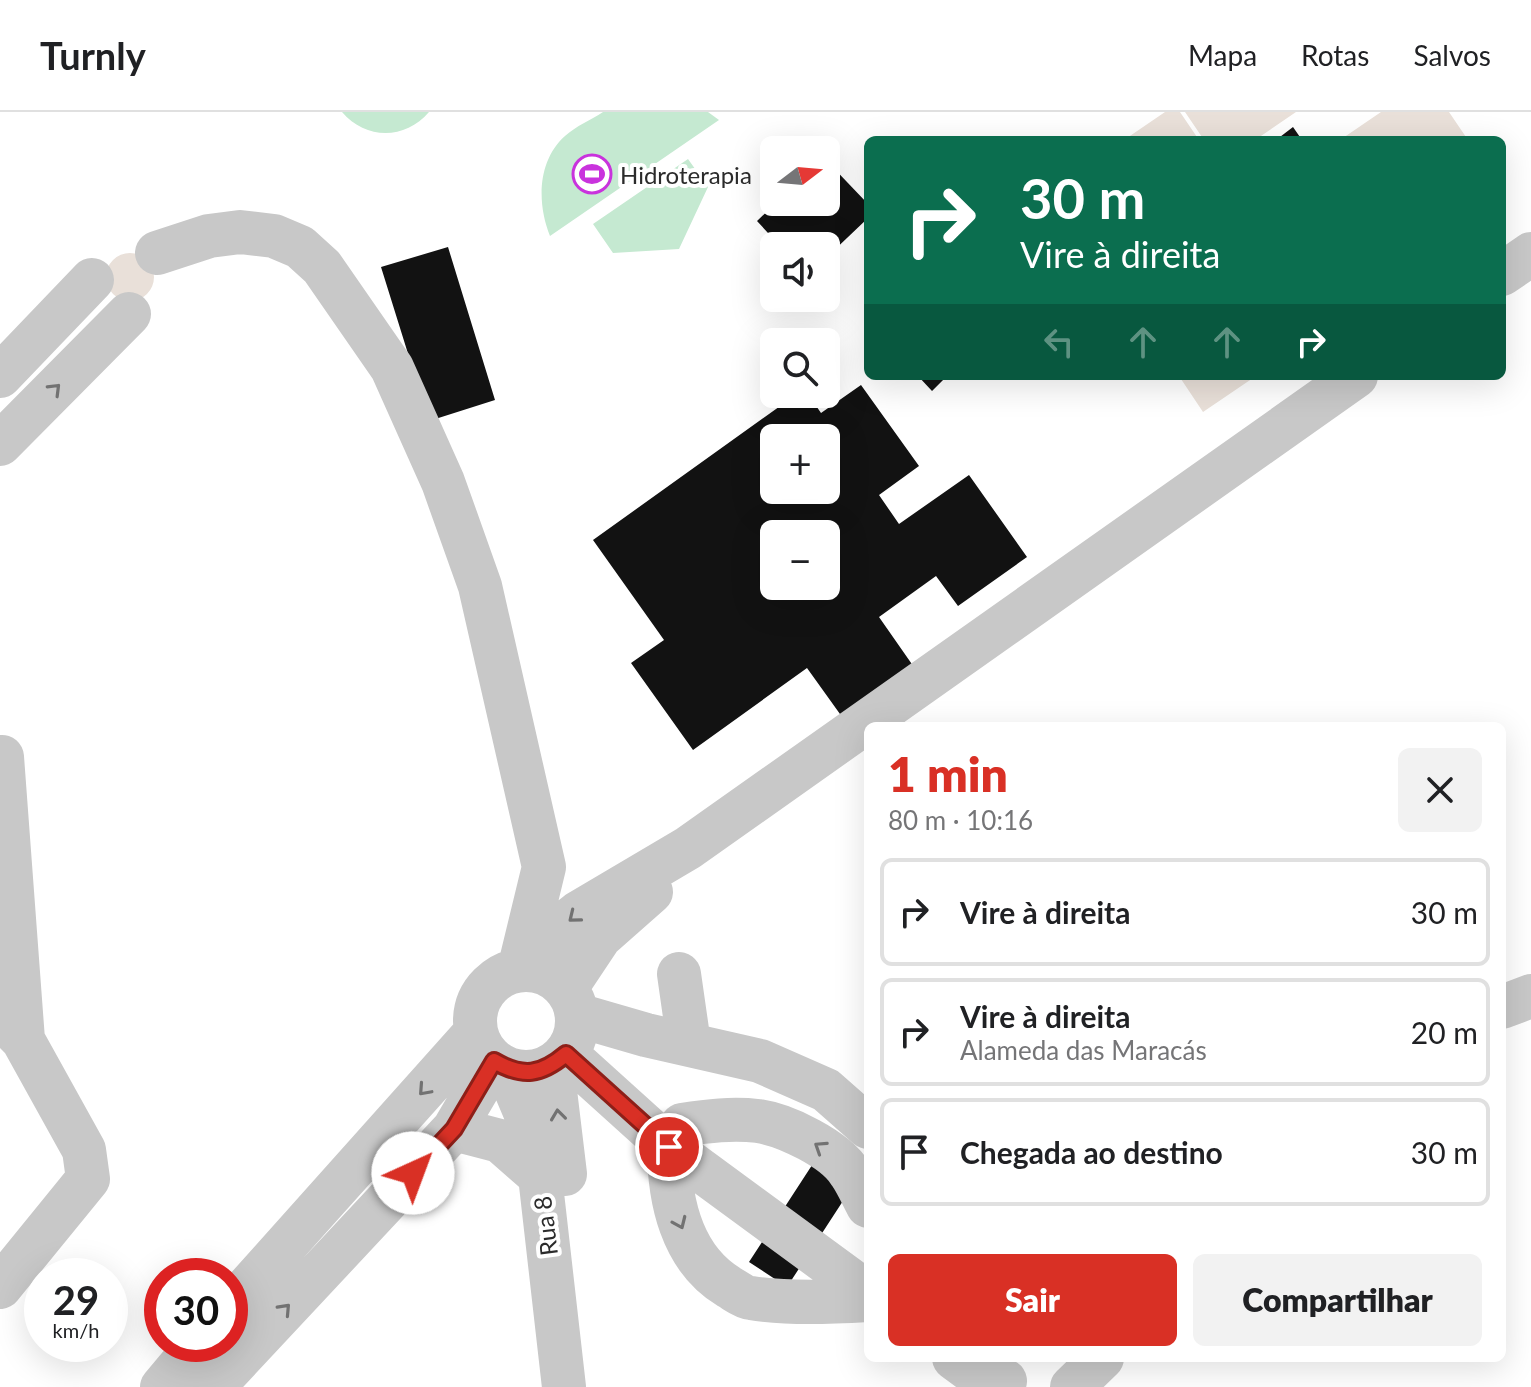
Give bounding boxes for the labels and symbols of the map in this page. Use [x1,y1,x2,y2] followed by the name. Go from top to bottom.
[760,136,840,216] north arrow
[571,153,613,195] sports icon: Hidroterapia
[620,160,752,189] place label: Hidroterapia
[46,383,60,398] one-way arrow
[569,907,583,922] one-way arrow
[419,1081,434,1096] one-way arrow
[550,1108,567,1122] one-way arrow
[635,1113,703,1181] pin
[371,1131,455,1215] position arrow
[814,1142,828,1157] one-way arrow
[527,1194,563,1258] street label: Rua 8
[671,1214,687,1229] one-way arrow
[144,1258,248,1362] speed limit sign: 30
[276,1304,290,1319] one-way arrow

